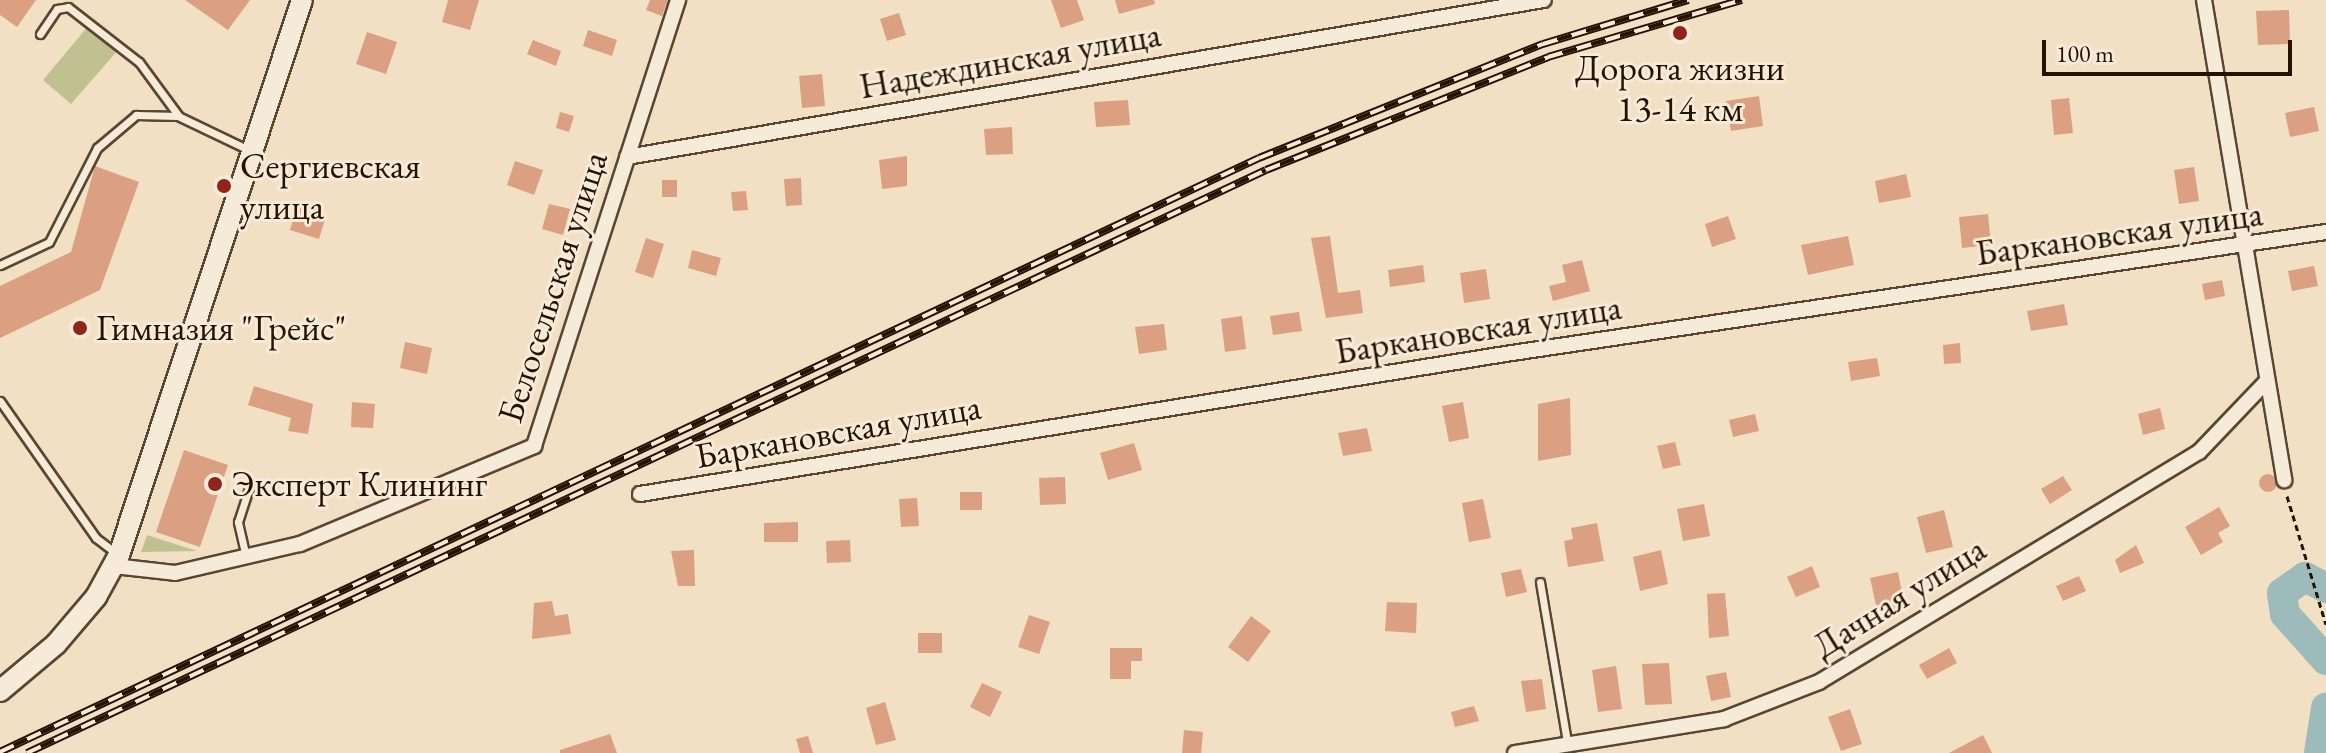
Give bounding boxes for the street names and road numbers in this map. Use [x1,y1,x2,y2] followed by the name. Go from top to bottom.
[856,12,1164,108] street label: Надеждинская улица
[488,146,616,428] street label: Белосельская улица
[1973,191,2265,275] street label: Баркановская улица
[1332,285,1624,373] street label: Баркановская улица
[692,385,984,477] street label: Баркановская улица
[1805,527,1993,667] street label: Дачная улица

